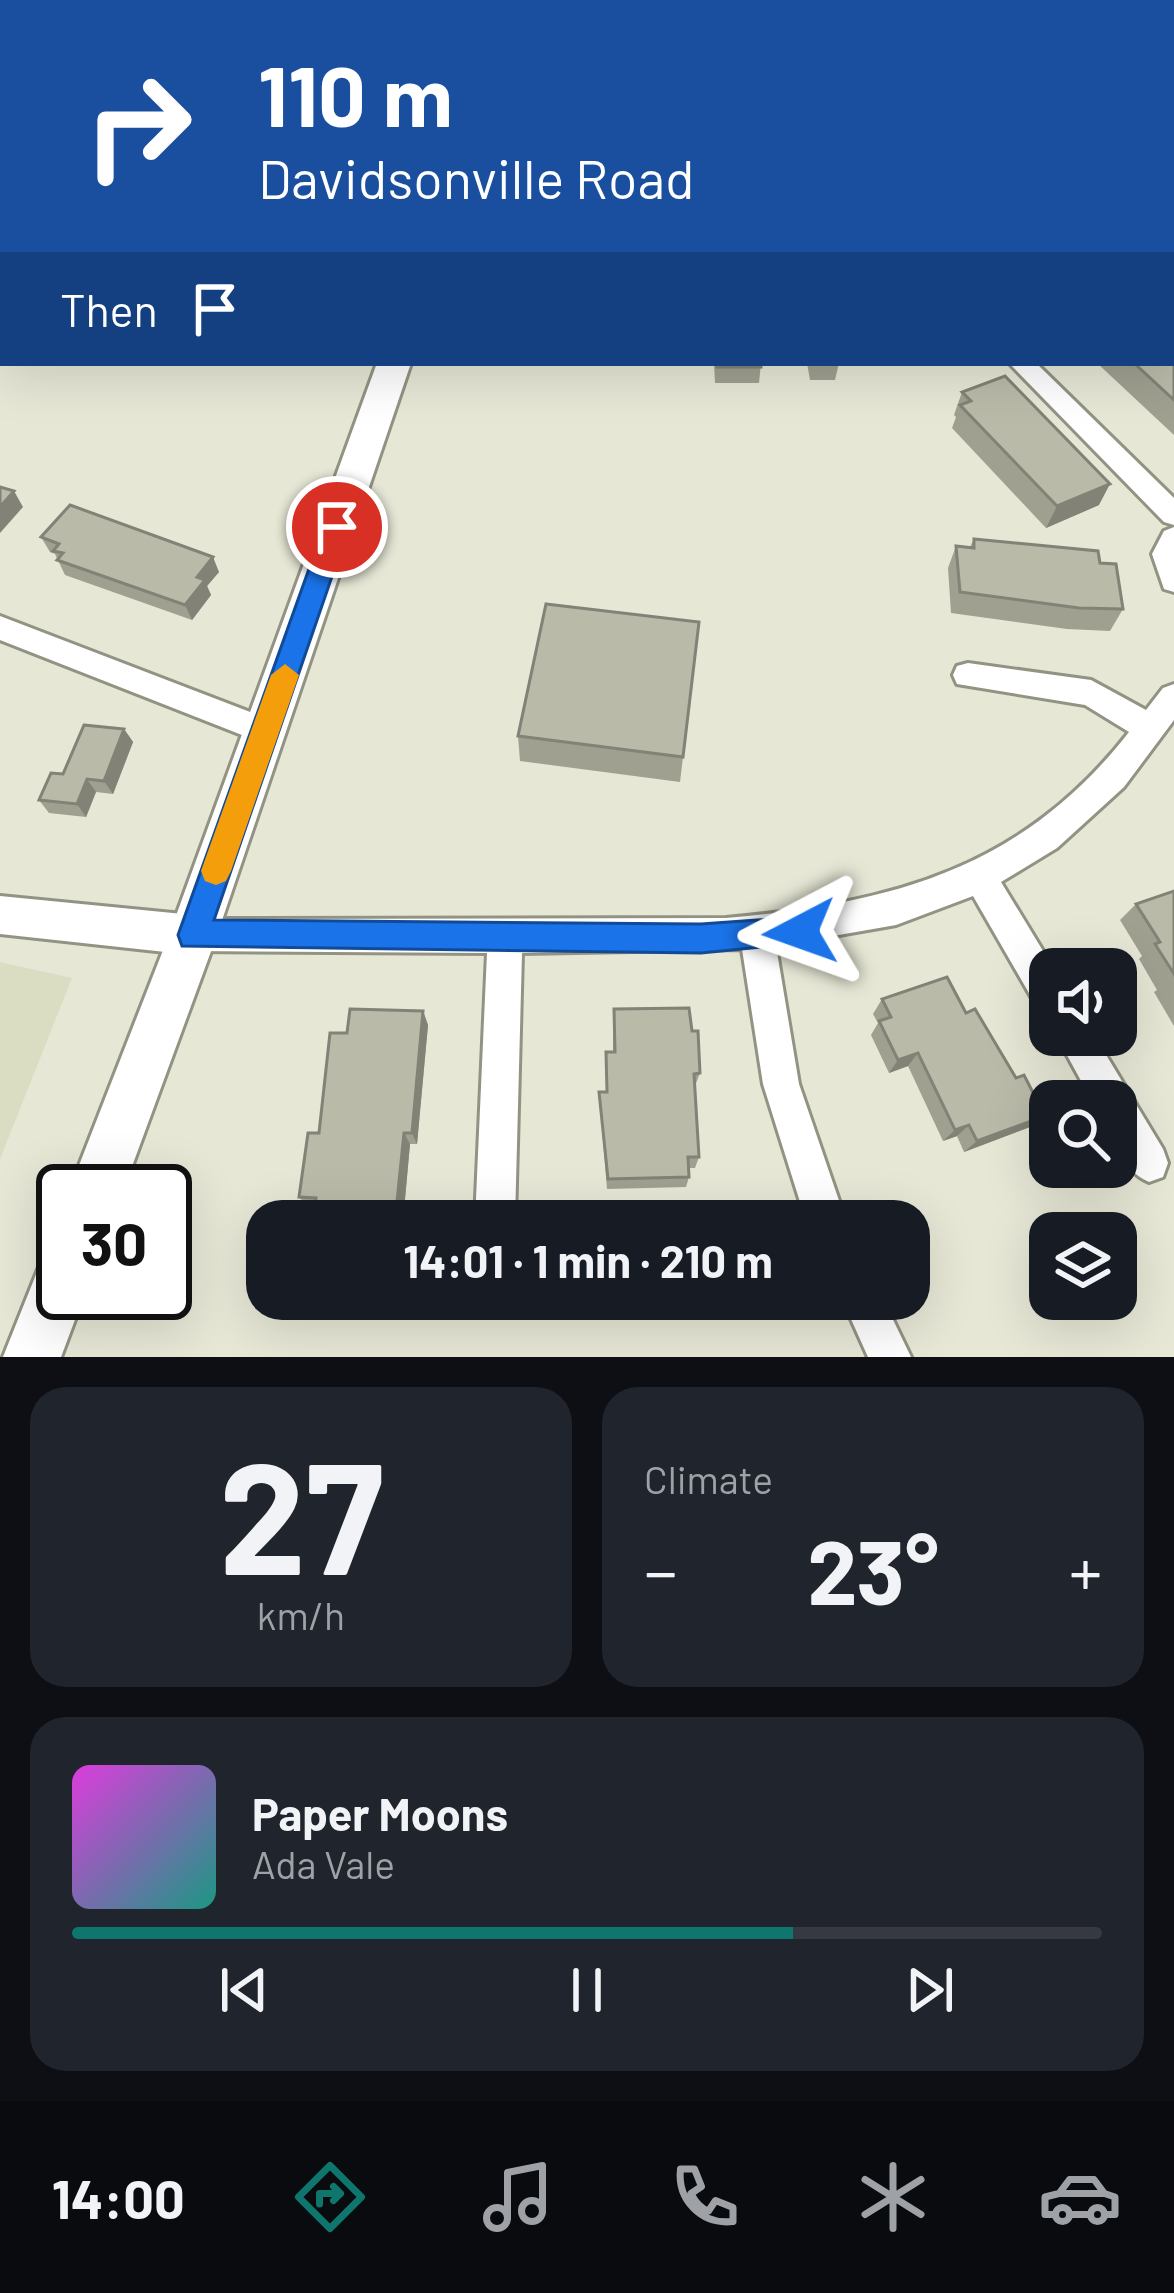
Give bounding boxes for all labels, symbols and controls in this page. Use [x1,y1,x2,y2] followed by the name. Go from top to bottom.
[258,43,453,144] text: 110 m
[60,48,216,204] icon: right
[258,145,694,210] text: Davidsonville Road
[182,276,248,342] icon: arrive
[60,282,158,336] text: Then
[286,476,388,578] pin
[304,494,370,560] icon: arrive
[737,869,863,995] position arrow
[1029,948,1137,1320] map controls
[1029,948,1137,1056] button: sound
[1029,1080,1137,1188] button: search
[36,1164,192,1320] speed limit sign: 30
[1029,1212,1137,1320] button: layers
[403,1233,773,1287] text: 14:01 · 1 min · 210 m
[219,1419,383,1606] text: 27
[644,1455,773,1502] text: Climate
[807,1515,939,1623] text: 23°
[644,1530,677,1609] text: −
[1069,1530,1102,1609] text: +
[257,1591,345,1638] text: km/h
[252,1786,508,1840] text: Paper Moons
[252,1840,395,1887] text: Ada Vale
[211,1957,277,2023] icon: previous
[554,1957,620,2023] icon: pause
[897,1957,963,2023] icon: next
[288,2155,372,2239] icon: directions
[476,2155,560,2239] icon: music
[663,2155,747,2239] icon: phone
[851,2155,935,2239] icon: climate
[1038,2155,1122,2239] icon: car
[52,2165,185,2230] text: 14:00

